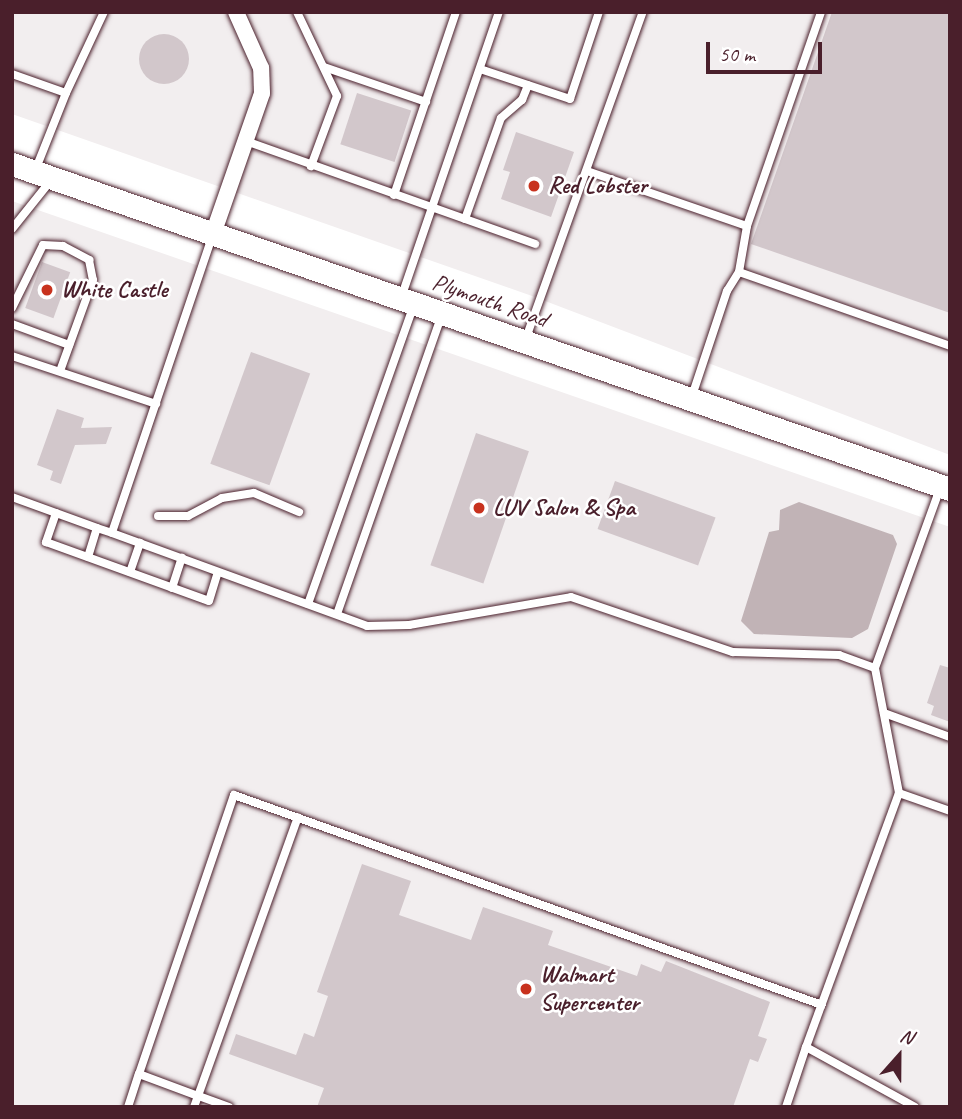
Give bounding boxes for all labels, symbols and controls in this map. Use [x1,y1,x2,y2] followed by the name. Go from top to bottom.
[710,28,825,72] scale bar
[719,41,755,67] text: 50 m
[548,172,647,200] place label: Red Lobster
[526,178,542,194] marker: Red Lobster
[429,268,551,334] street label: Plymouth Road
[61,276,168,304] place label: White Castle
[39,282,55,298] marker: White Castle
[493,494,635,522] place label: LUV Salon & Spa
[471,500,487,516] marker: LUV Salon & Spa
[540,961,639,1017] place label: Walmart Supercenter
[518,981,534,997] marker: Walmart Supercenter
[864,1021,934,1091] north arrow
[897,1023,916,1050] text: N

